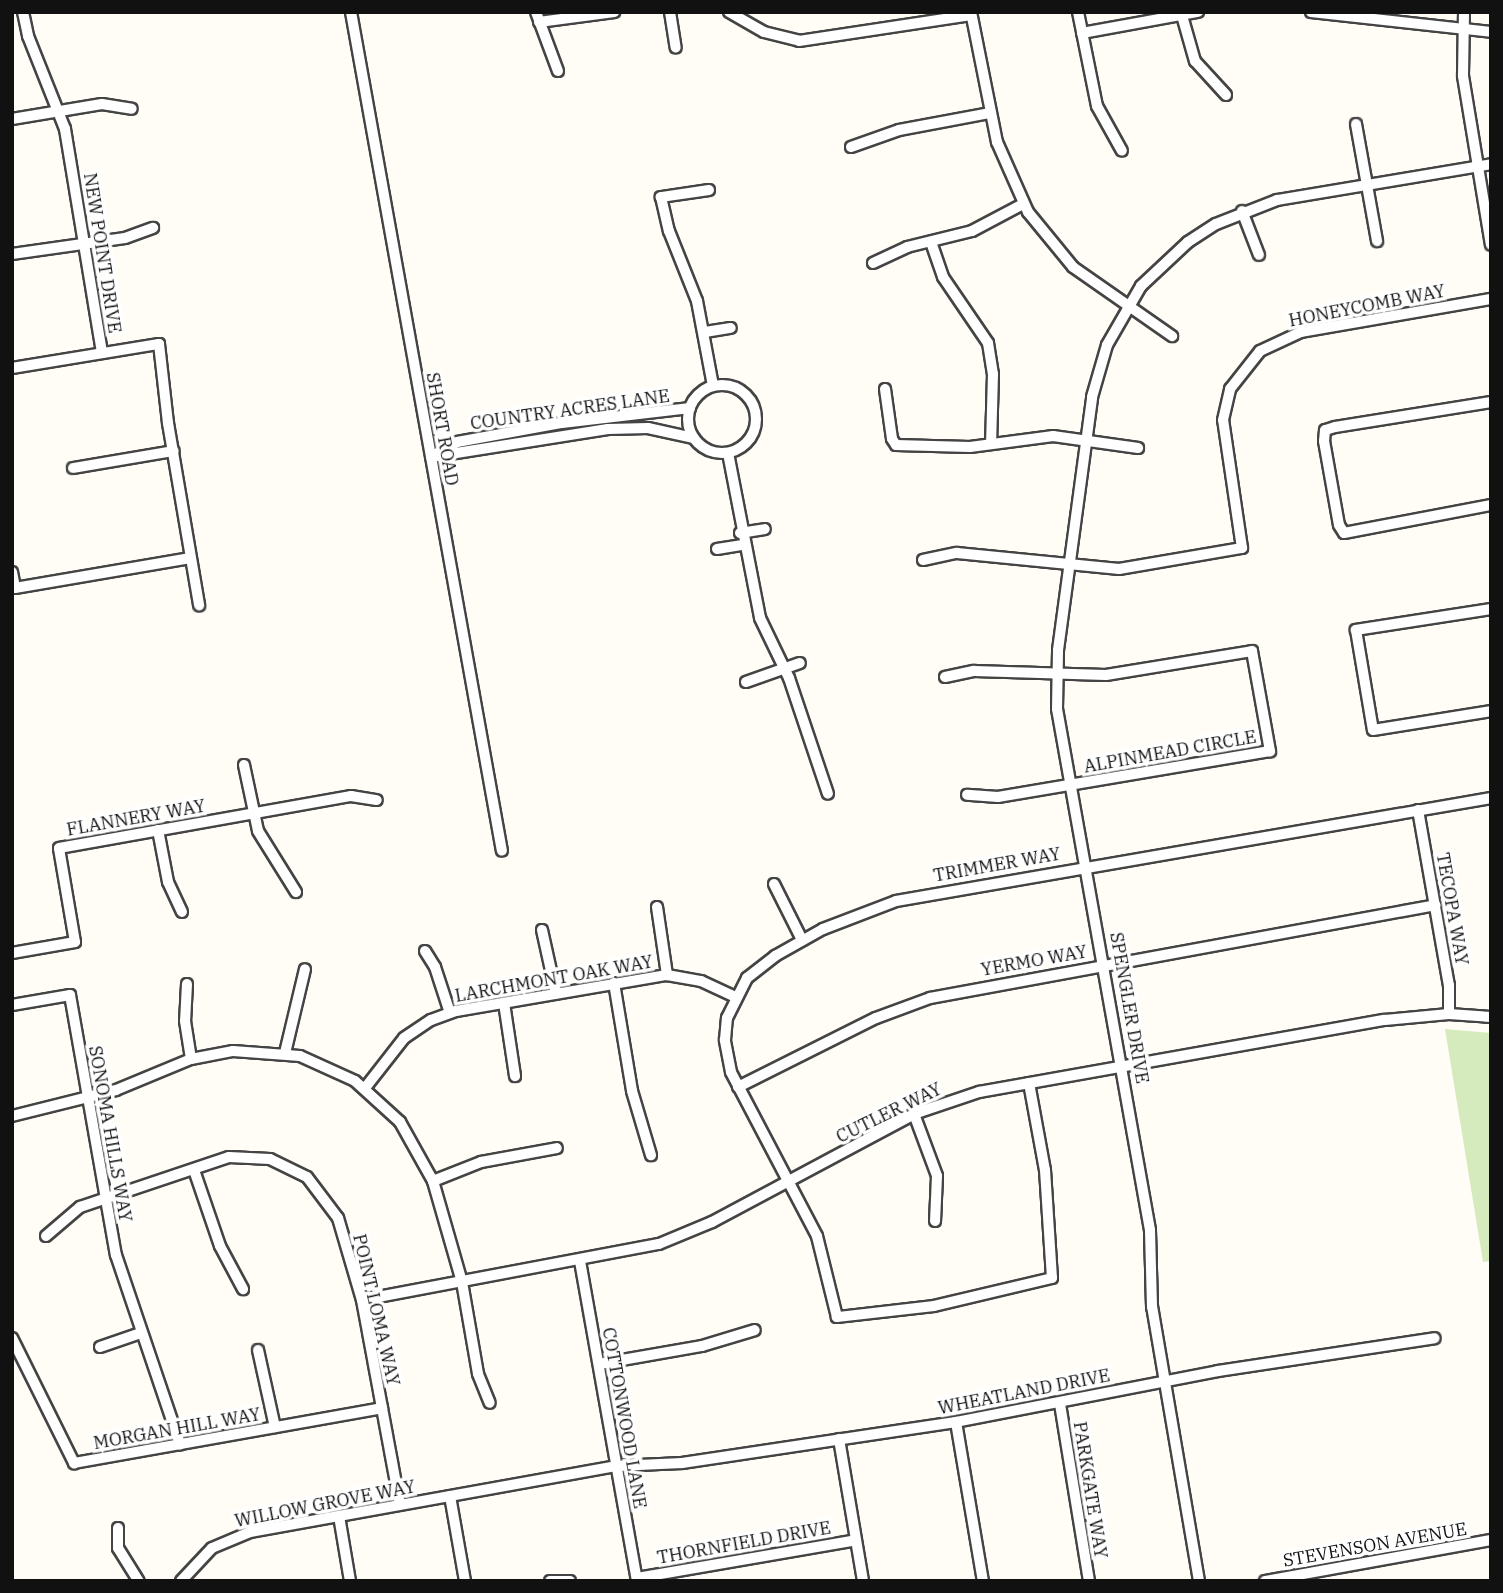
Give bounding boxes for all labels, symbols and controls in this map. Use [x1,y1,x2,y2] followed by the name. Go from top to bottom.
[79,171,125,335] street label: NEW POINT DRIVE
[1287,280,1447,332] street label: HONEYCOMB WAY
[421,371,463,487] street label: SHORT ROAD
[469,385,671,435] street label: COUNTRY ACRES LANE
[1082,726,1258,778] street label: ALPINMEAD CIRCLE
[65,795,207,841] street label: FLANNERY WAY
[932,843,1062,887] street label: TRIMMER WAY
[1431,851,1473,967] street label: TECOPA WAY
[1105,931,1153,1085] street label: SPENGLER DRIVE
[979,941,1089,981] street label: YERMO WAY
[453,951,655,1007] street label: LARCHMONT OAK WAY
[84,1044,136,1224] street label: SONOMA HILLS WAY
[833,1078,945,1148] street label: CUTLER WAY
[348,1232,404,1388] street label: POINT LOMA WAY
[597,1326,651,1510] street label: COTTONWOOD LANE
[936,1365,1112,1419] street label: WHEATLAND DRIVE
[92,1404,262,1454] street label: MORGAN HILL WAY
[1069,1420,1111,1560] street label: PARKGATE WAY
[233,1476,417,1532] street label: WILLOW GROVE WAY
[655,1517,833,1569] street label: THORNFIELD DRIVE
[1281,1518,1469,1572] street label: STEVENSON AVENUE

